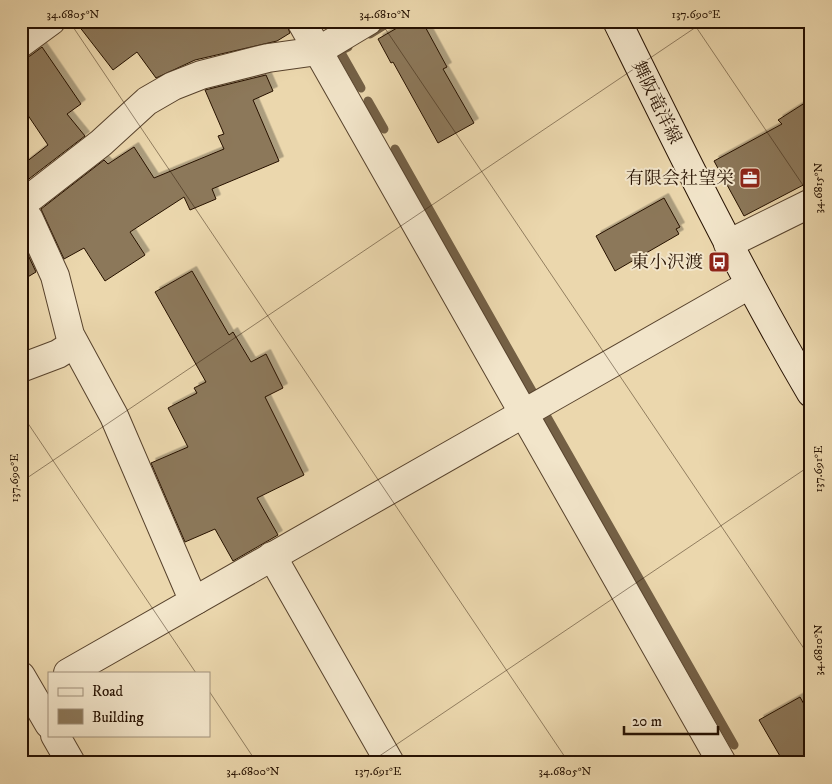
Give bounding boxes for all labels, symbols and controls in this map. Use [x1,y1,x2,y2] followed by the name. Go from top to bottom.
[47,7,100,22] text: 34.6805°N
[359,7,411,22] text: 34.6810°N
[671,7,721,22] text: 137.690°E
[626,57,686,148] street label: 舞阪竜洋線
[811,162,826,213] text: 34.6815°N
[738,166,762,190] office icon: 有限会社望栄
[626,168,734,190] place label: 有限会社望栄
[707,250,731,274] bus stop icon: 東小沢渡
[631,252,703,274] place label: 東小沢渡
[811,445,826,492] text: 137.691°E
[7,453,22,503] text: 137.690°E
[811,624,826,676] text: 34.6810°N
[48,672,210,736] legend
[92,682,124,701] text: Road
[624,704,718,736] scale bar
[92,708,144,727] text: Building
[632,712,662,731] text: 20 m
[226,764,280,779] text: 34.6800°N
[355,764,402,779] text: 137.691°E
[539,764,592,779] text: 34.6805°N

